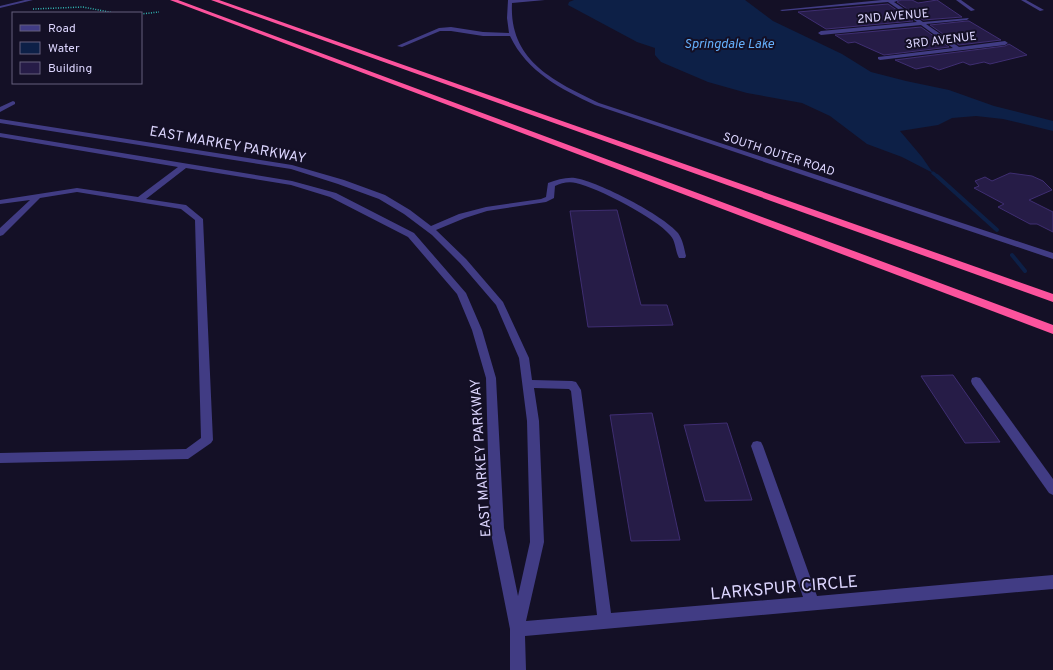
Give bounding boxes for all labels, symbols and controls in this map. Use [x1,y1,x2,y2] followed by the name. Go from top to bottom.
[857,6,930,28] street label: 2ND AVENUE
[12,12,142,84] legend
[48,21,76,37] text: Road
[905,29,978,53] street label: 3RD AVENUE
[684,37,774,53] water label: Springdale Lake
[48,41,80,57] text: Water
[48,61,92,77] text: Building
[148,123,307,168] street label: EAST MARKEY PARKWAY
[721,129,837,181] street label: SOUTH OUTER ROAD
[467,378,496,538] street label: EAST MARKEY PARKWAY
[709,572,859,606] street label: LARKSPUR CIRCLE

